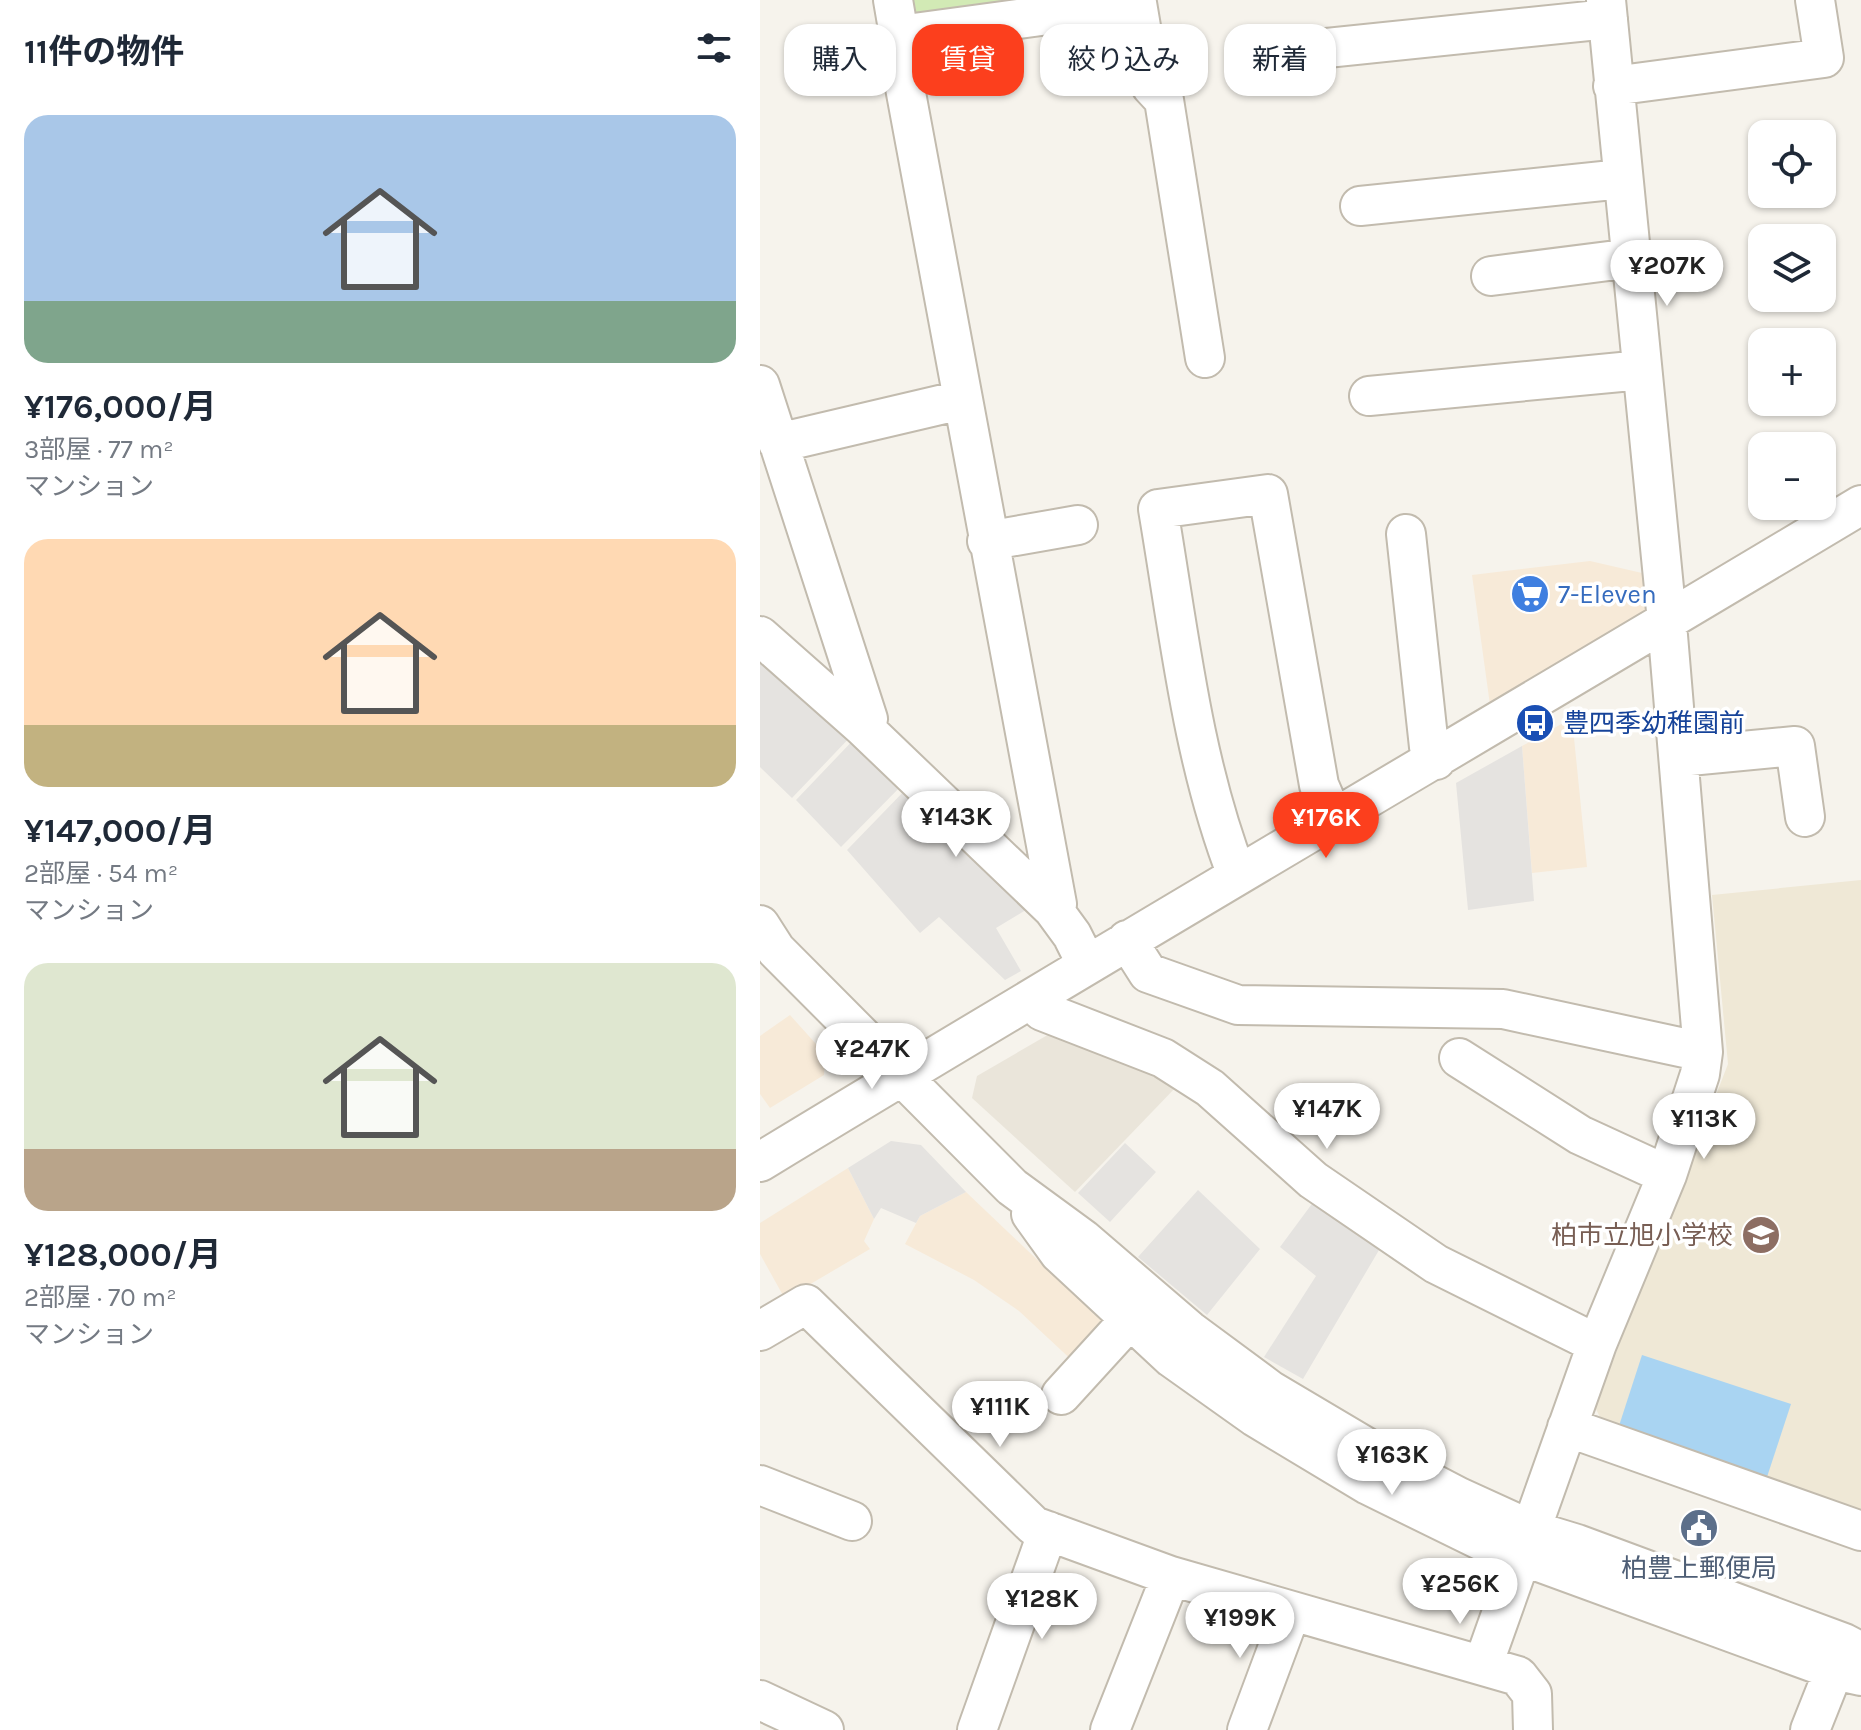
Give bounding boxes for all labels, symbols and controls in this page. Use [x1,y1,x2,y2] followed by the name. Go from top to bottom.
[784,24,896,96] chip: 購入
[912,24,1024,96] chip: 賃貸
[1040,24,1208,96] chip: 絞り込み
[1224,24,1336,96] chip: 新着
[692,26,736,70] icon: filters
[24,32,184,72] text: 11件の物件
[1748,120,1836,520] map controls
[1748,120,1836,208] button: locate
[308,167,452,311] icon: home
[1748,224,1836,312] button: layers
[1611,240,1723,308] pin: ¥207K
[1628,250,1706,281] text: ¥207K
[1748,328,1836,416] button: +
[24,387,217,427] text: ¥176,000/月
[1748,432,1836,520] button: −
[24,434,174,465] text: 3部屋 · 77 m²
[24,471,154,502] text: マンション
[1509,573,1551,615] supermarket icon: 7-Eleven
[1558,579,1657,610] place label: 7-Eleven
[308,591,452,735] icon: home
[1514,702,1556,744] bus stop icon: 豊四季幼稚園前
[1563,708,1745,739] place label: 豊四季幼稚園前
[900,791,1012,859] pin: ¥143K
[1270,792,1382,860] pin: ¥176K
[919,801,993,832] text: ¥143K
[1291,802,1361,833] text: ¥176K
[24,811,216,851] text: ¥147,000/月
[24,858,178,889] text: 2部屋 · 54 m²
[24,895,154,926] text: マンション
[308,1015,452,1159] icon: home
[816,1023,928,1091] pin: ¥247K
[834,1033,910,1064] text: ¥247K
[1271,1083,1383,1151] pin: ¥147K
[1292,1093,1362,1124] text: ¥147K
[1648,1093,1760,1161] pin: ¥113K
[1671,1103,1737,1134] text: ¥113K
[1740,1214,1782,1256] school or university icon: 柏市立旭小学校
[1551,1220,1733,1251] place label: 柏市立旭小学校
[24,1235,222,1275] text: ¥128,000/月
[24,1282,177,1313] text: 2部屋 · 70 m²
[24,1319,154,1350] text: マンション
[944,1381,1056,1449] pin: ¥111K
[970,1391,1030,1422] text: ¥111K
[1336,1429,1448,1497] pin: ¥163K
[1355,1439,1429,1470] text: ¥163K
[1678,1507,1720,1549] public building icon: 柏豊上郵便局
[1621,1553,1777,1584] place label: 柏豊上郵便局
[1404,1558,1516,1626] pin: ¥256K
[1421,1568,1499,1599] text: ¥256K
[986,1573,1098,1641] pin: ¥128K
[1005,1583,1079,1614] text: ¥128K
[1184,1592,1296,1660] pin: ¥199K
[1203,1602,1277,1633] text: ¥199K

